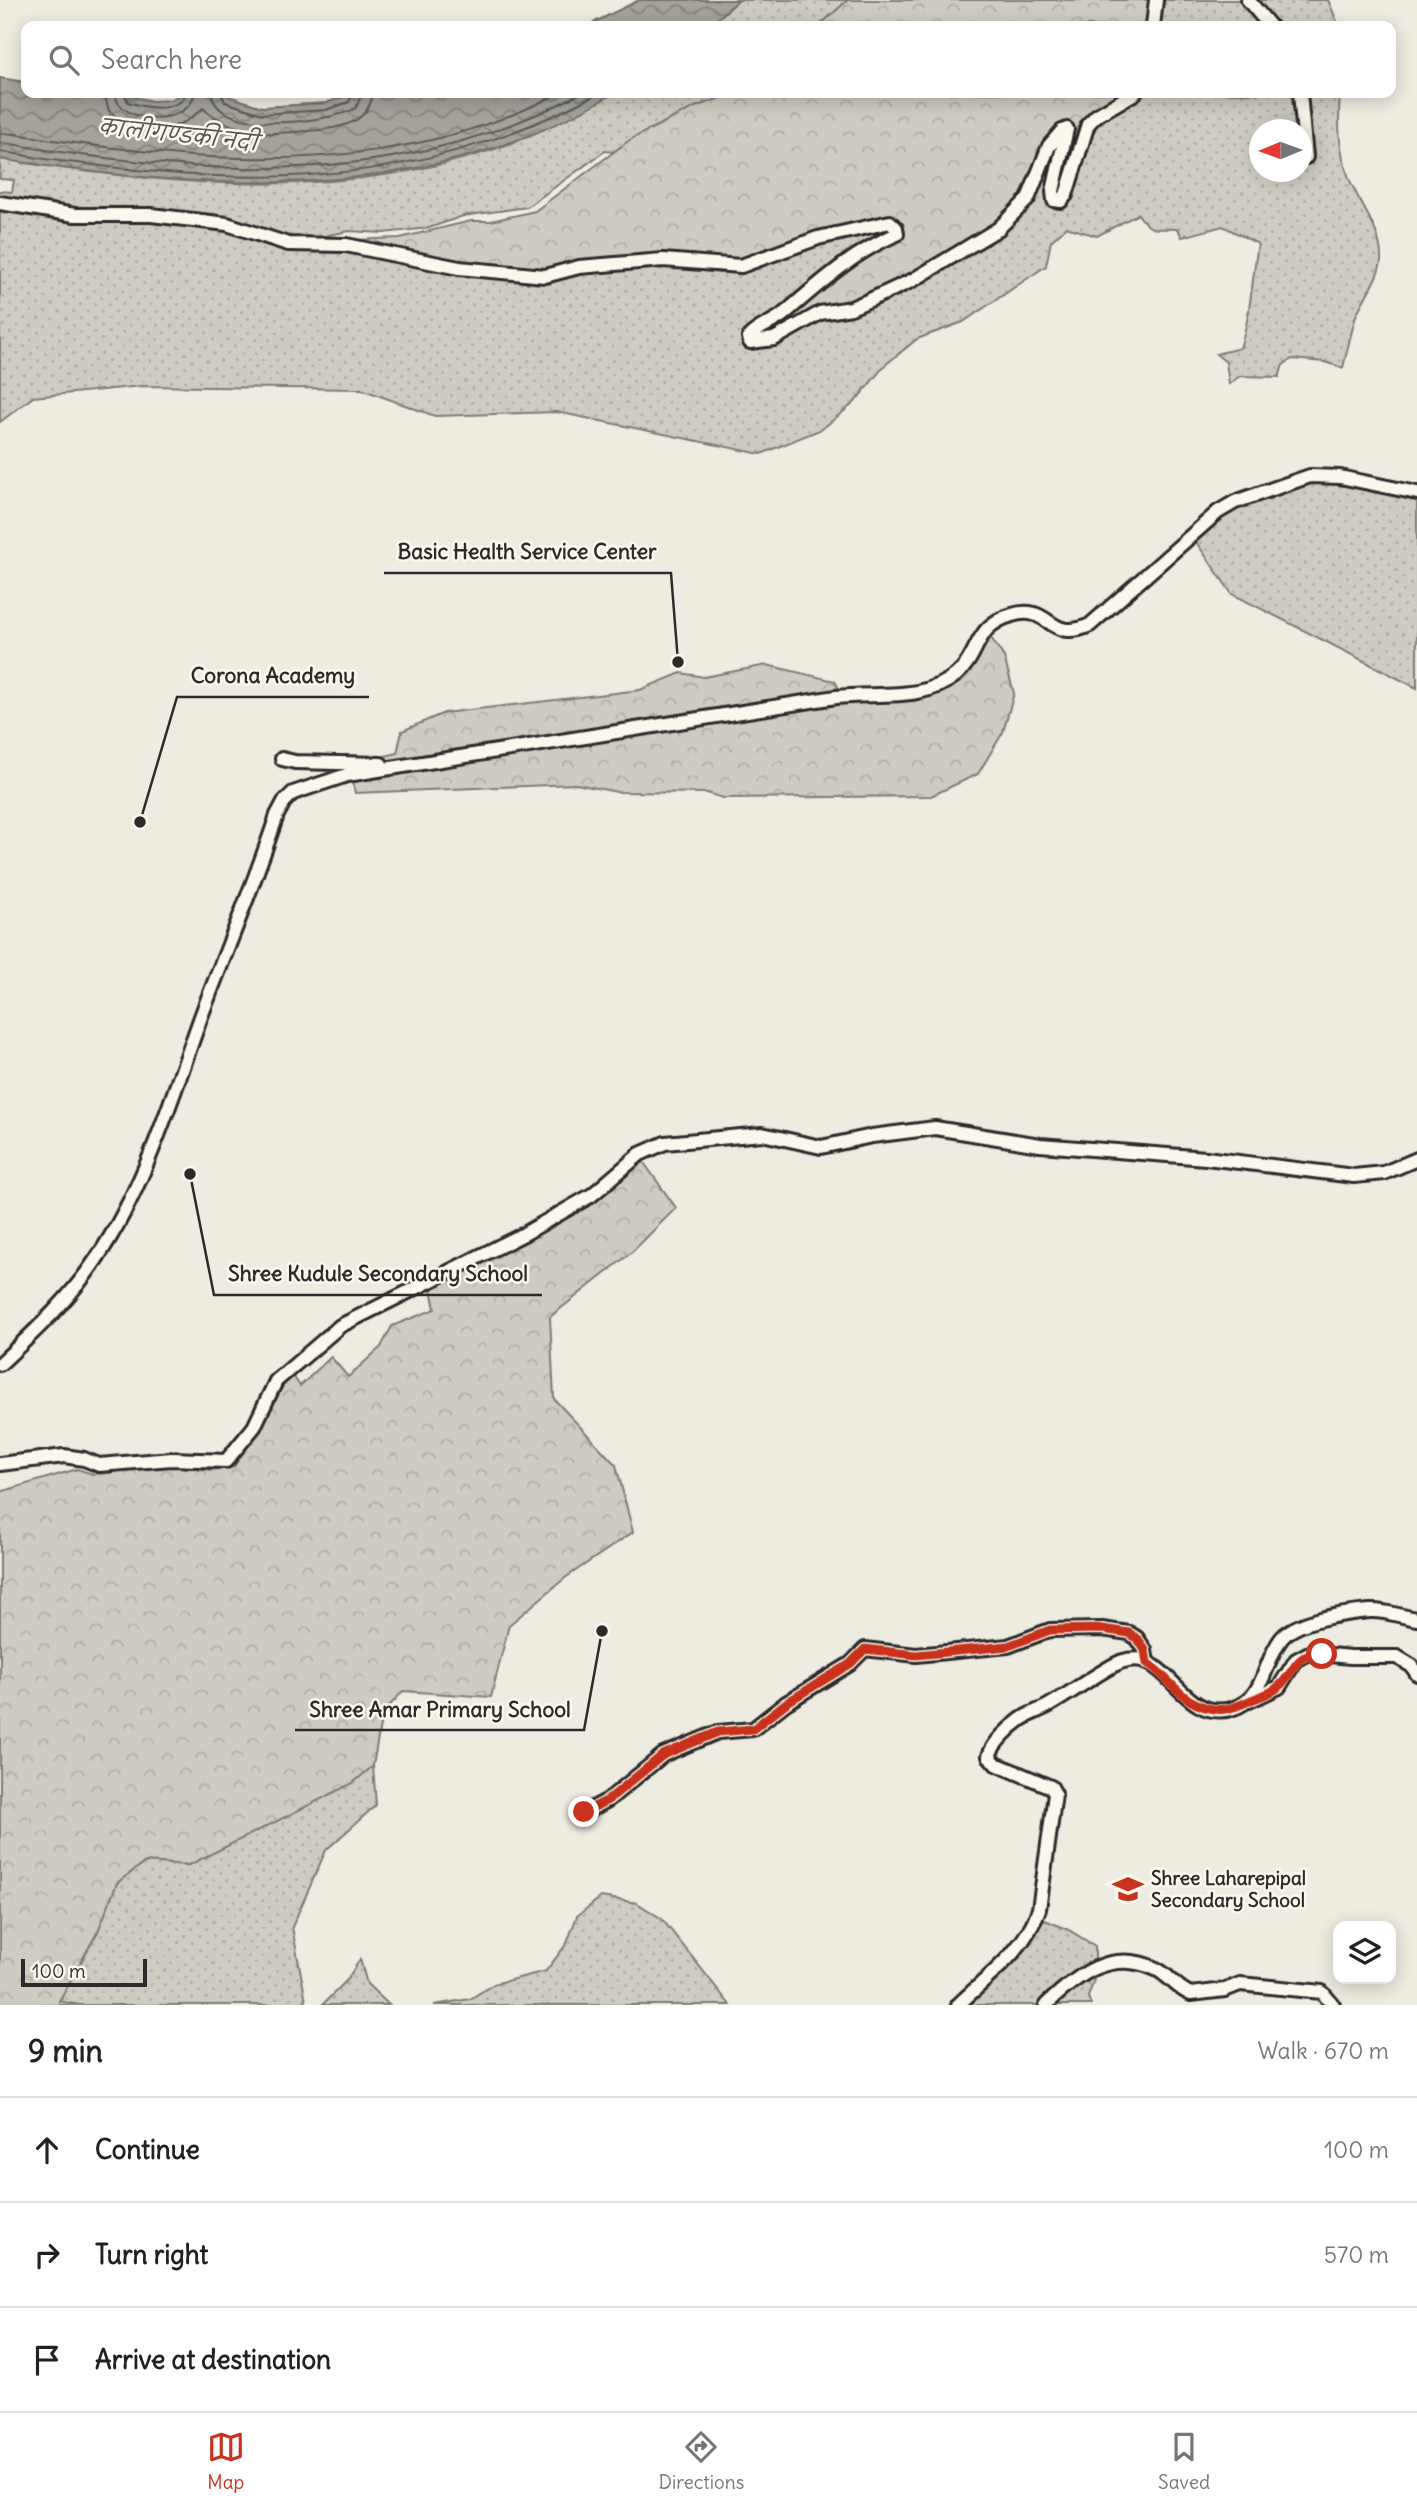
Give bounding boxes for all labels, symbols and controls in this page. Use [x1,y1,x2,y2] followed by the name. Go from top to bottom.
[21,21,1396,98] search box
[45,41,83,79] icon: search
[101,43,242,76] text: Search here
[97,111,265,157] water label: कालीगण्डकी नदी
[1249,119,1312,182] north arrow
[384,531,671,573] callout: Basic Health Service Center
[397,538,657,565] text: Basic Health Service Center
[177,655,369,697] callout: Corona Academy
[191,662,355,689] text: Corona Academy
[214,1253,542,1295] callout: Shree Kudule Secondary School
[228,1260,528,1287] text: Shree Kudule Secondary School
[1306,1638,1337,1669] route start
[295,1688,584,1730] callout: Shree Amar Primary School
[309,1696,571,1723] text: Shree Amar Primary School
[568,1796,599,1827] route end
[1151,1866,1306,1912] place label: Shree Laharepipal Secondary School
[1111,1872,1145,1906] school or university icon: Shree Laharepipal Secondary School
[1333,1921,1396,1984] map controls
[1333,1921,1396,1984] button: layers
[21,1956,147,1988] scale bar
[32,1959,86,1983] text: 100 m
[28,2032,103,2070] text: 9 min
[1257,2036,1389,2065] text: Walk · 670 m
[28,2131,66,2169] icon: ahead
[95,2133,200,2166] text: Continue
[1324,2135,1389,2164] text: 100 m
[28,2236,66,2274] icon: right
[95,2238,208,2271] text: Turn right
[1324,2240,1389,2269] text: 570 m
[28,2341,66,2379] icon: arrive
[95,2343,331,2376] text: Arrive at destination
[207,2428,245,2494] tab: Map
[659,2428,744,2494] tab: Directions
[1158,2428,1210,2494] tab: Saved

